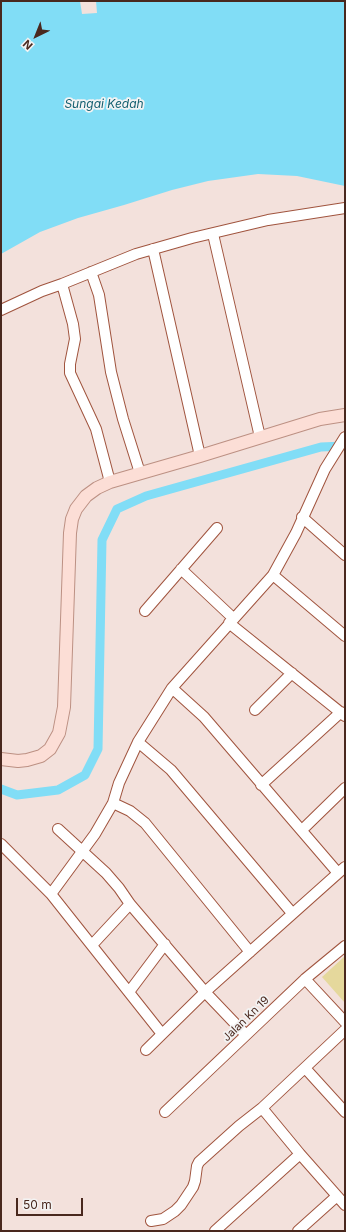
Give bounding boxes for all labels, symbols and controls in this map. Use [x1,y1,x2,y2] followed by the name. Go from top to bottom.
[16,16,56,56] north arrow
[20,37,36,53] text: N
[64,97,144,111] water label: Sungai Kedah
[220,994,272,1044] street label: Jalan Kn 19
[18,1190,85,1216] scale bar
[23,1197,52,1212] text: 50 m

